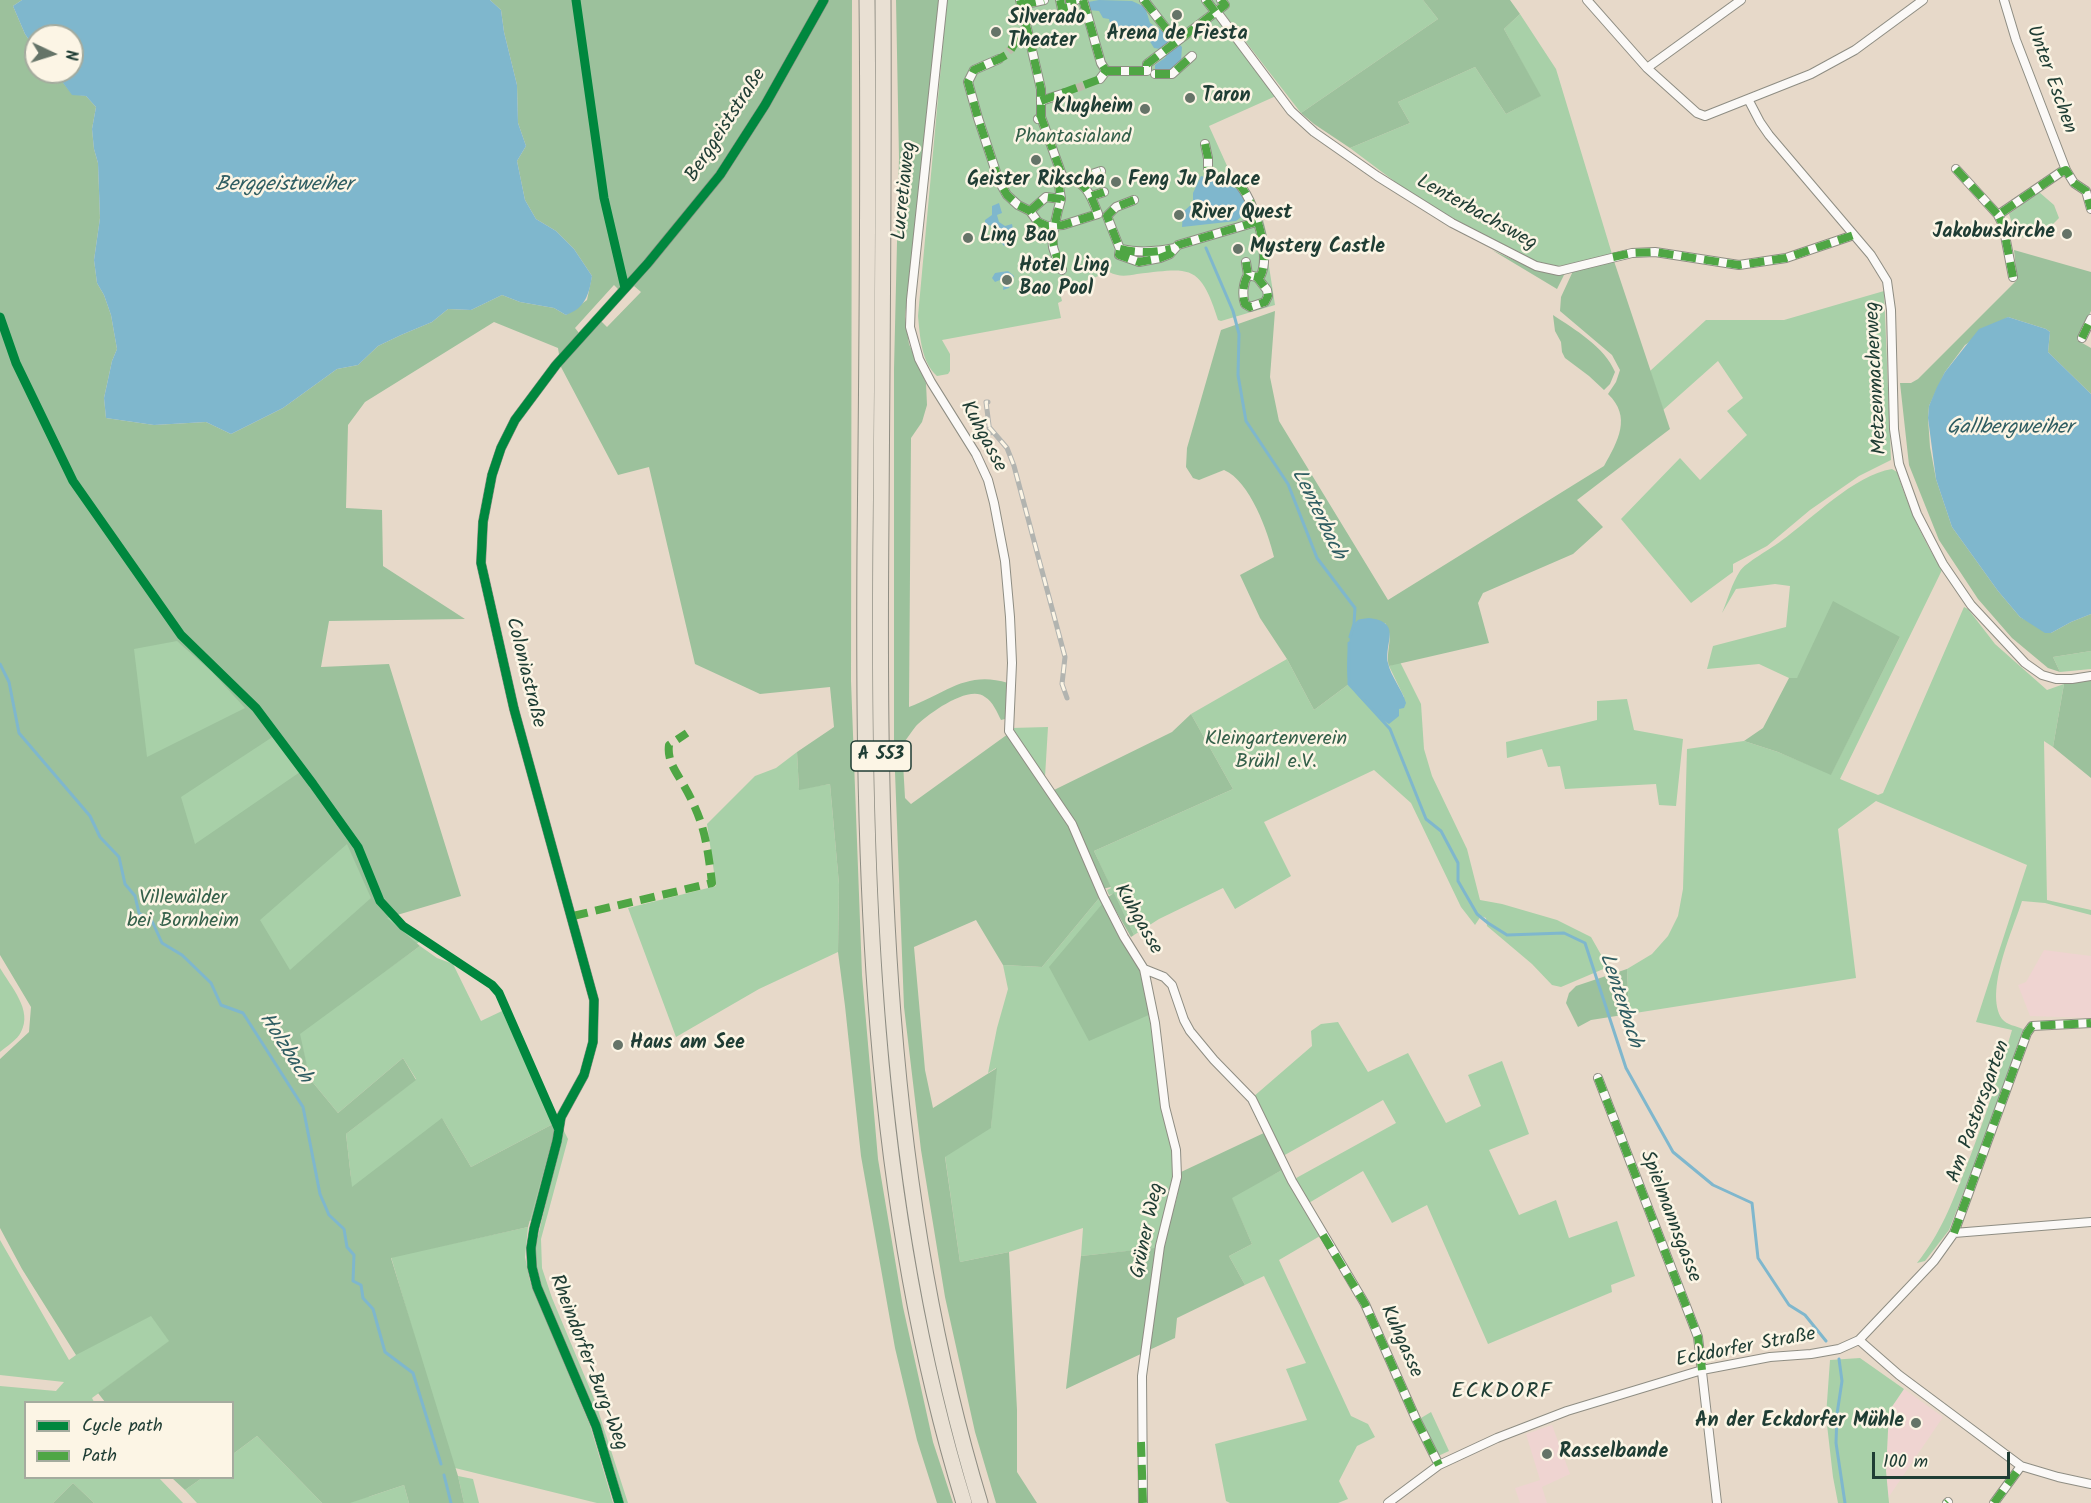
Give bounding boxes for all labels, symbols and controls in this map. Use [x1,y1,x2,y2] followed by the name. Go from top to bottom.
[1008,8,1085,55] place label: Silverado Theater
[1170,8,1184,22] marker: Arena de Fiesta
[2019,23,2081,137] street label: Unter Eschen
[24,24,84,84] north arrow
[1106,24,1248,48] place label: Arena de Fiesta
[989,25,1003,39] marker: Silverado Theater
[58,49,83,61] text: N
[681,65,773,187] street label: Berggeiststraße
[1202,86,1251,110] place label: Taron
[1183,91,1197,105] marker: Taron
[1054,97,1133,121] place label: Klugheim
[1138,102,1152,116] marker: Klugheim
[1015,127,1131,151] park label: Phantasialand
[889,141,923,241] street label: Lucretiaweg
[1029,153,1043,167] marker: Geister Rikscha
[967,170,1105,194] place label: Geister Rikscha
[1128,170,1260,194] place label: Feng Ju Palace
[1412,171,1540,257] street label: Lenterbachsweg
[215,173,353,199] water label: Berggeistweiher
[1109,175,1123,189] marker: Feng Ju Palace
[1191,203,1292,227] place label: River Quest
[1172,208,1186,222] marker: River Quest
[1933,222,2055,246] place label: Jakobuskirche
[980,226,1056,250] place label: Ling Bao
[2060,227,2074,241] marker: Jakobuskirche
[961,231,975,245] marker: Ling Bao
[1250,237,1385,261] place label: Mystery Castle
[1231,242,1245,256] marker: Mystery Castle
[1019,256,1110,303] place label: Hotel Ling Bao Pool
[1000,273,1014,287] marker: Hotel Ling Bao Pool
[1862,301,1894,455] street label: Metzenmacherweg
[953,397,1011,477] street label: Kuhgasse
[1947,416,2073,442] water label: Gallbergweiher
[1284,465,1350,565] water label: Lenterbach
[499,615,549,731] street label: Coloniastraße
[1205,729,1347,776] park label: Kleingartenverein Brühl e.V.
[851,741,911,771] road number: A 553
[1107,881,1167,959] street label: Kuhgasse
[127,888,239,935] park label: Villewälder bei Bornheim
[1592,950,1646,1052] water label: Lenterbach
[252,1009,316,1089] water label: Holzbach
[630,1033,745,1057] place label: Haus am See
[611,1038,625,1052] marker: Haus am See
[1943,1038,2017,1186] street label: Am Pastorsgarten
[1633,1148,1705,1286] street label: Spielmannsgasse
[1127,1181,1171,1281] street label: Grüner Weg
[542,1272,632,1454] street label: Rheindorfer-Burg-Weg
[1373,1302,1427,1382] street label: Kuhgasse
[1674,1324,1818,1374] street label: Eckdorfer Straße
[1451,1380,1553,1406] district label: ECKDORF
[24,1401,234,1479] legend
[1695,1411,1904,1435] place label: An der Eckdorfer Mühle
[82,1412,163,1441] text: Cycle path
[1909,1416,1923,1430] marker: An der Eckdorfer Mühle
[1875,1440,2013,1478] scale bar
[82,1442,117,1471] text: Path
[1559,1442,1668,1466] place label: Rasselbande
[1540,1447,1554,1461] marker: Rasselbande
[1883,1448,1928,1477] text: 100 m

